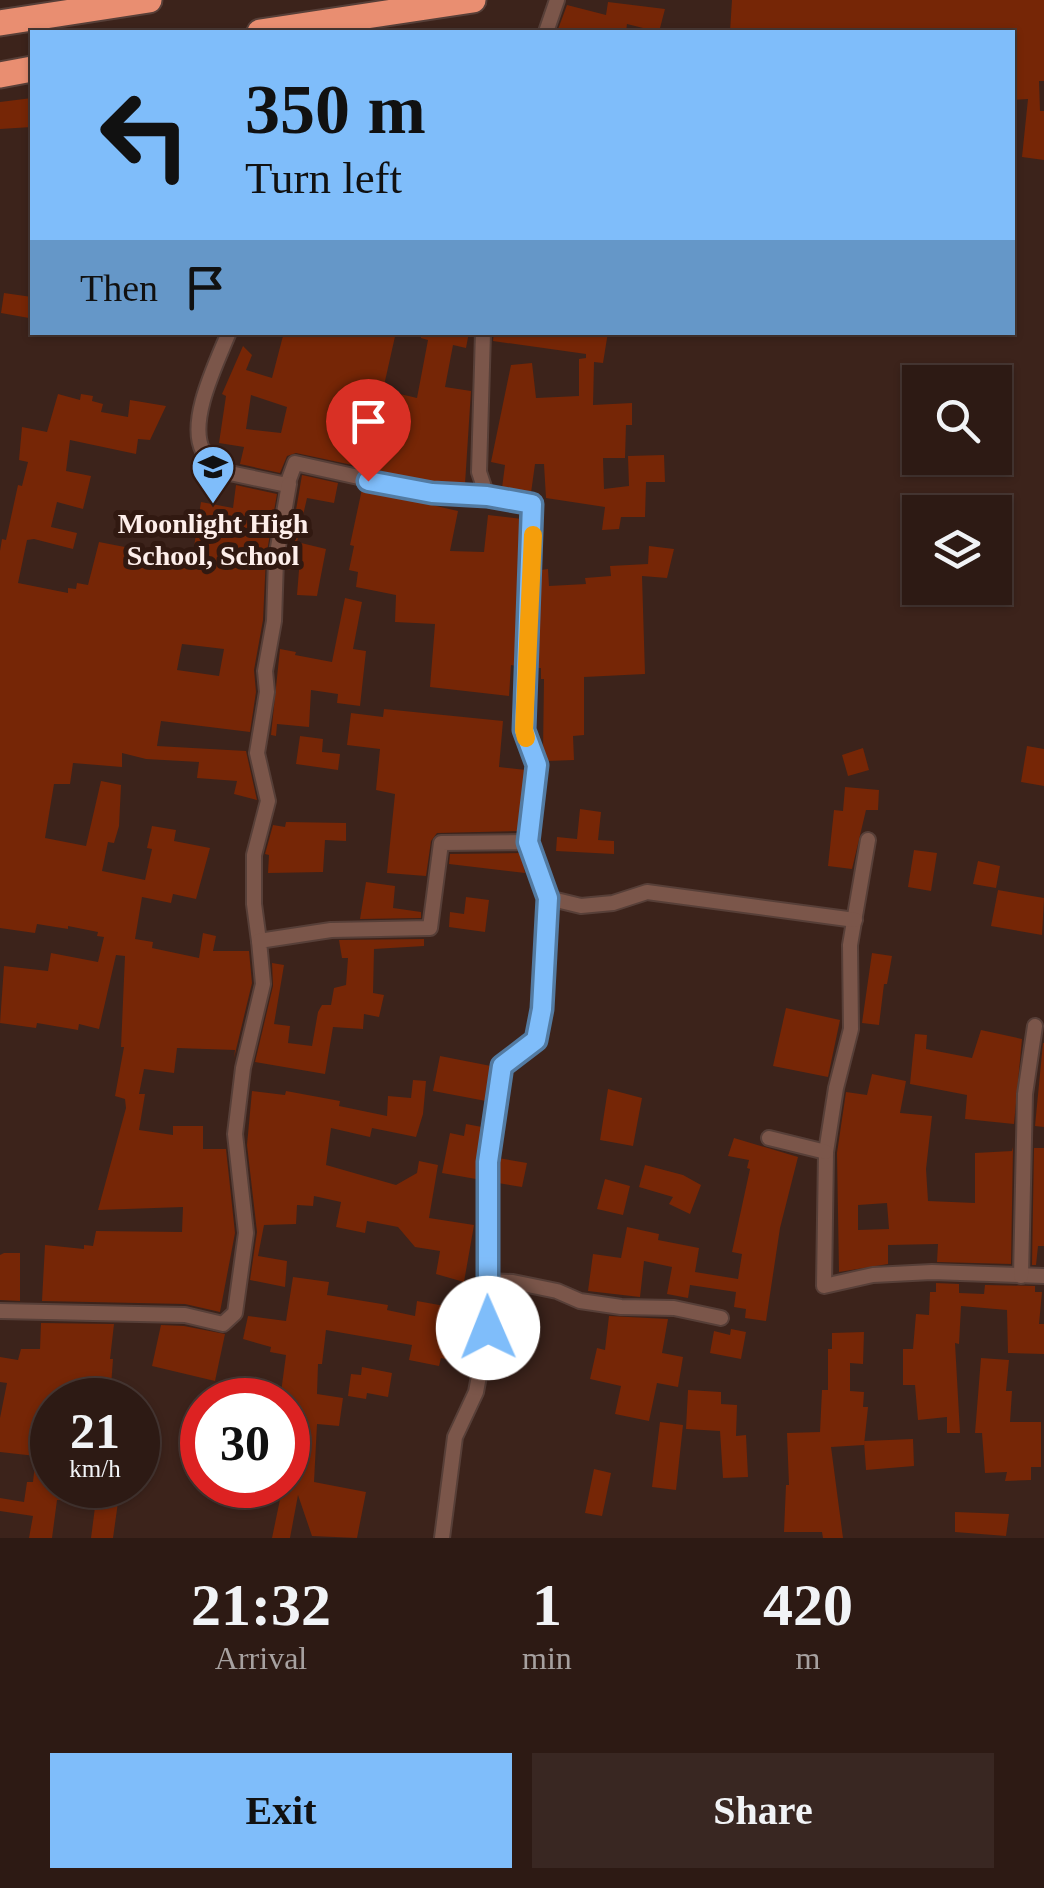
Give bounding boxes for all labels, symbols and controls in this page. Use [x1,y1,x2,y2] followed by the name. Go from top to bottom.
[80,70,210,200] icon: left
[245,71,426,148] text: 350 m
[245,153,402,203] text: Turn left
[178,260,233,315] icon: arrive
[80,267,158,309] text: Then
[902,365,1012,605] map controls
[902,365,1012,475] button: search
[326,379,411,482] pin
[341,394,396,449] icon: arrive
[190,444,236,505] school or university icon: Moonlight High School, School
[902,495,1012,605] button: layers
[118,508,309,571] place label: Moonlight High School, School
[436,1276,540,1380] position arrow
[180,1378,310,1508] speed limit sign: 30
[70,1403,120,1459] text: 21
[69,1455,121,1482] text: km/h
[191,1572,331,1638] text: 21:32
[532,1572,562,1638] text: 1
[763,1572,853,1638] text: 420
[215,1640,307,1676] text: Arrival
[522,1640,572,1676] text: min
[795,1640,820,1676] text: m
[50,1753,512,1868] button: Exit
[532,1753,994,1868] button: Share

